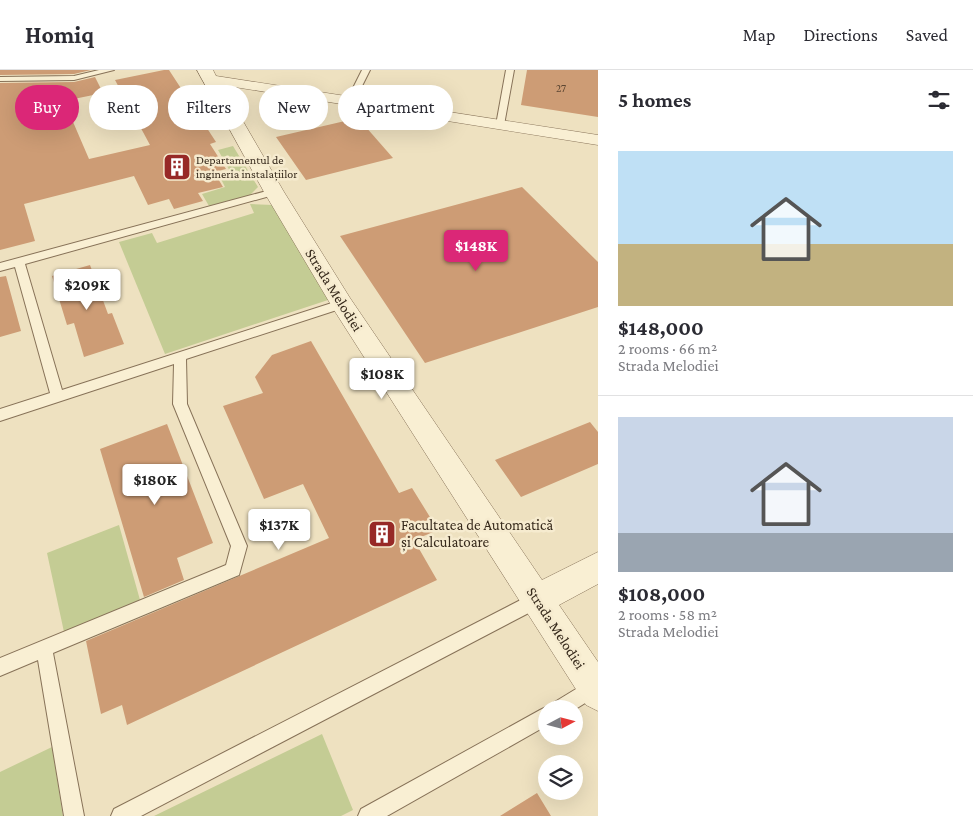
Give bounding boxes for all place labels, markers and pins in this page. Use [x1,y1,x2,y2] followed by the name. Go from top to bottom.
[162,152,192,182] building icon: Departamentul de ingineria instalațiilor
[196,153,298,182] place label: Departamentul de ingineria instalațiilor
[441,230,511,272] pin: $148K
[52,268,122,311] pin: $209K
[347,358,417,400] pin: $108K
[120,464,190,506] pin: $180K
[244,508,314,551] pin: $137K
[401,517,553,552] place label: Facultatea de Automatică și Calculatoare
[367,519,397,549] building icon: Facultatea de Automatică și Calculatoare

